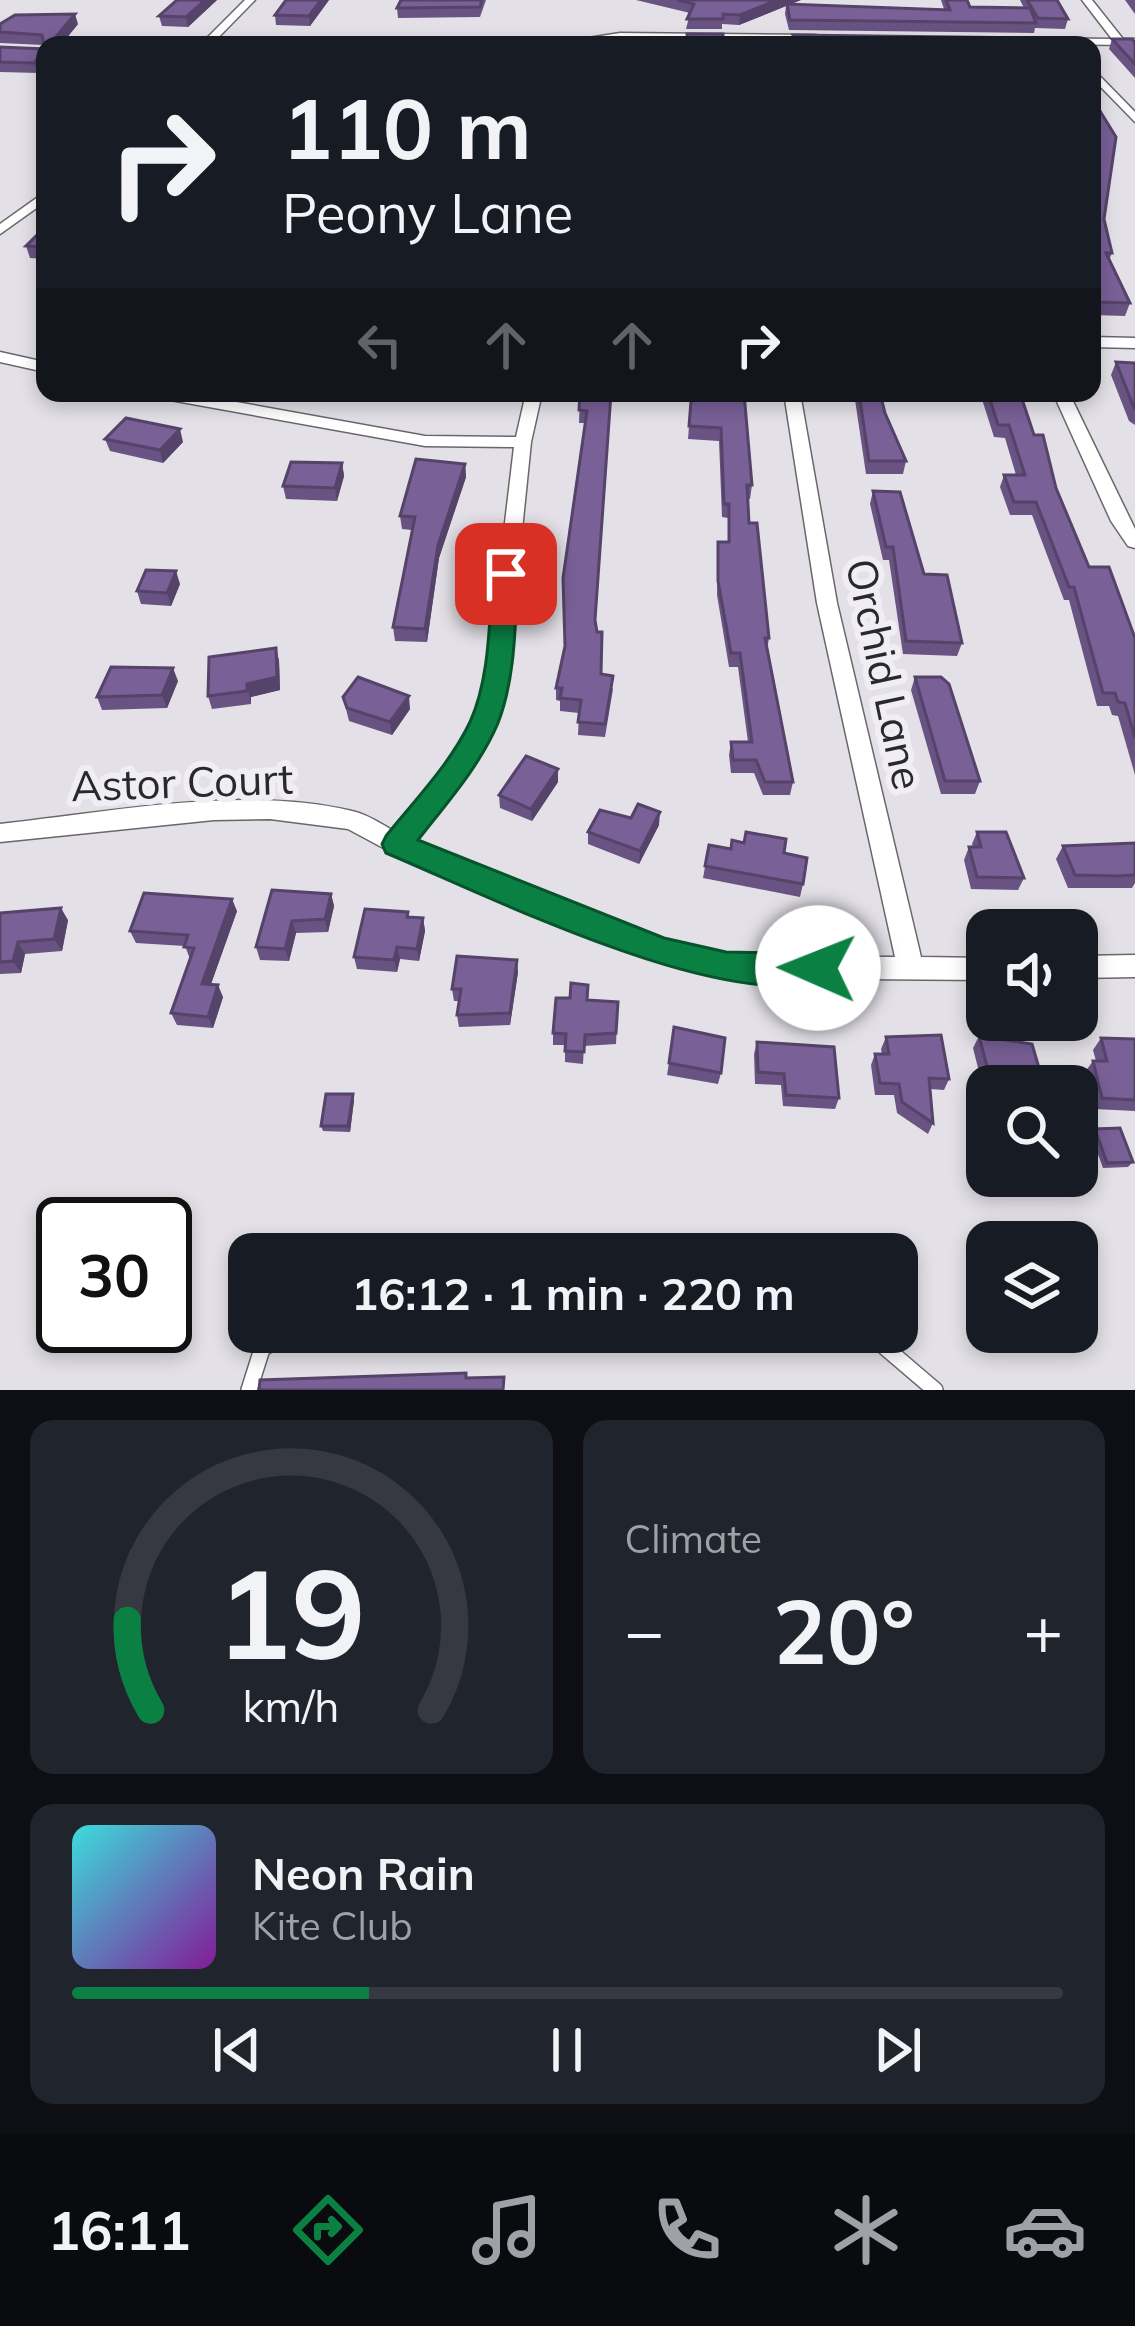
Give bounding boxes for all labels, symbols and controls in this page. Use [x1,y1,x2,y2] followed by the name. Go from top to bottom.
[282,75,532,180] text: 110 m
[84,84,240,240] icon: right
[282,179,573,247] text: Peony Lane
[347,312,413,378] icon: left
[473,312,539,378] icon: ahead
[599,312,665,378] icon: ahead
[725,312,791,378] icon: right
[455,523,557,625] pin
[473,541,539,607] icon: arrive
[835,554,935,794] street label: Orchid Lane
[70,752,294,812] street label: Astor Court
[755,905,881,1031] position arrow
[966,909,1098,1353] map controls
[966,909,1098,1041] button: sound
[966,1065,1098,1197] button: search
[36,1197,192,1353] speed limit sign: 30
[966,1221,1098,1353] button: layers
[351,1265,795,1321] text: 16:12 · 1 min · 220 m
[625,1514,762,1563] text: Climate
[216,1534,366,1690] text: 19
[773,1574,915,1687] text: 20°
[625,1589,664,1672] text: −
[1023,1589,1063,1672] text: +
[243,1679,340,1733] text: km/h
[252,1845,475,1901] text: Neon Rain
[252,1901,413,1950] text: Kite Club
[204,2017,270,2083] icon: previous
[534,2017,600,2083] icon: pause
[865,2017,931,2083] icon: next
[286,2188,370,2272] icon: directions
[465,2188,549,2272] icon: music
[645,2188,729,2272] icon: phone
[824,2188,908,2272] icon: climate
[1003,2188,1087,2272] icon: car
[48,2196,191,2264] text: 16:11

